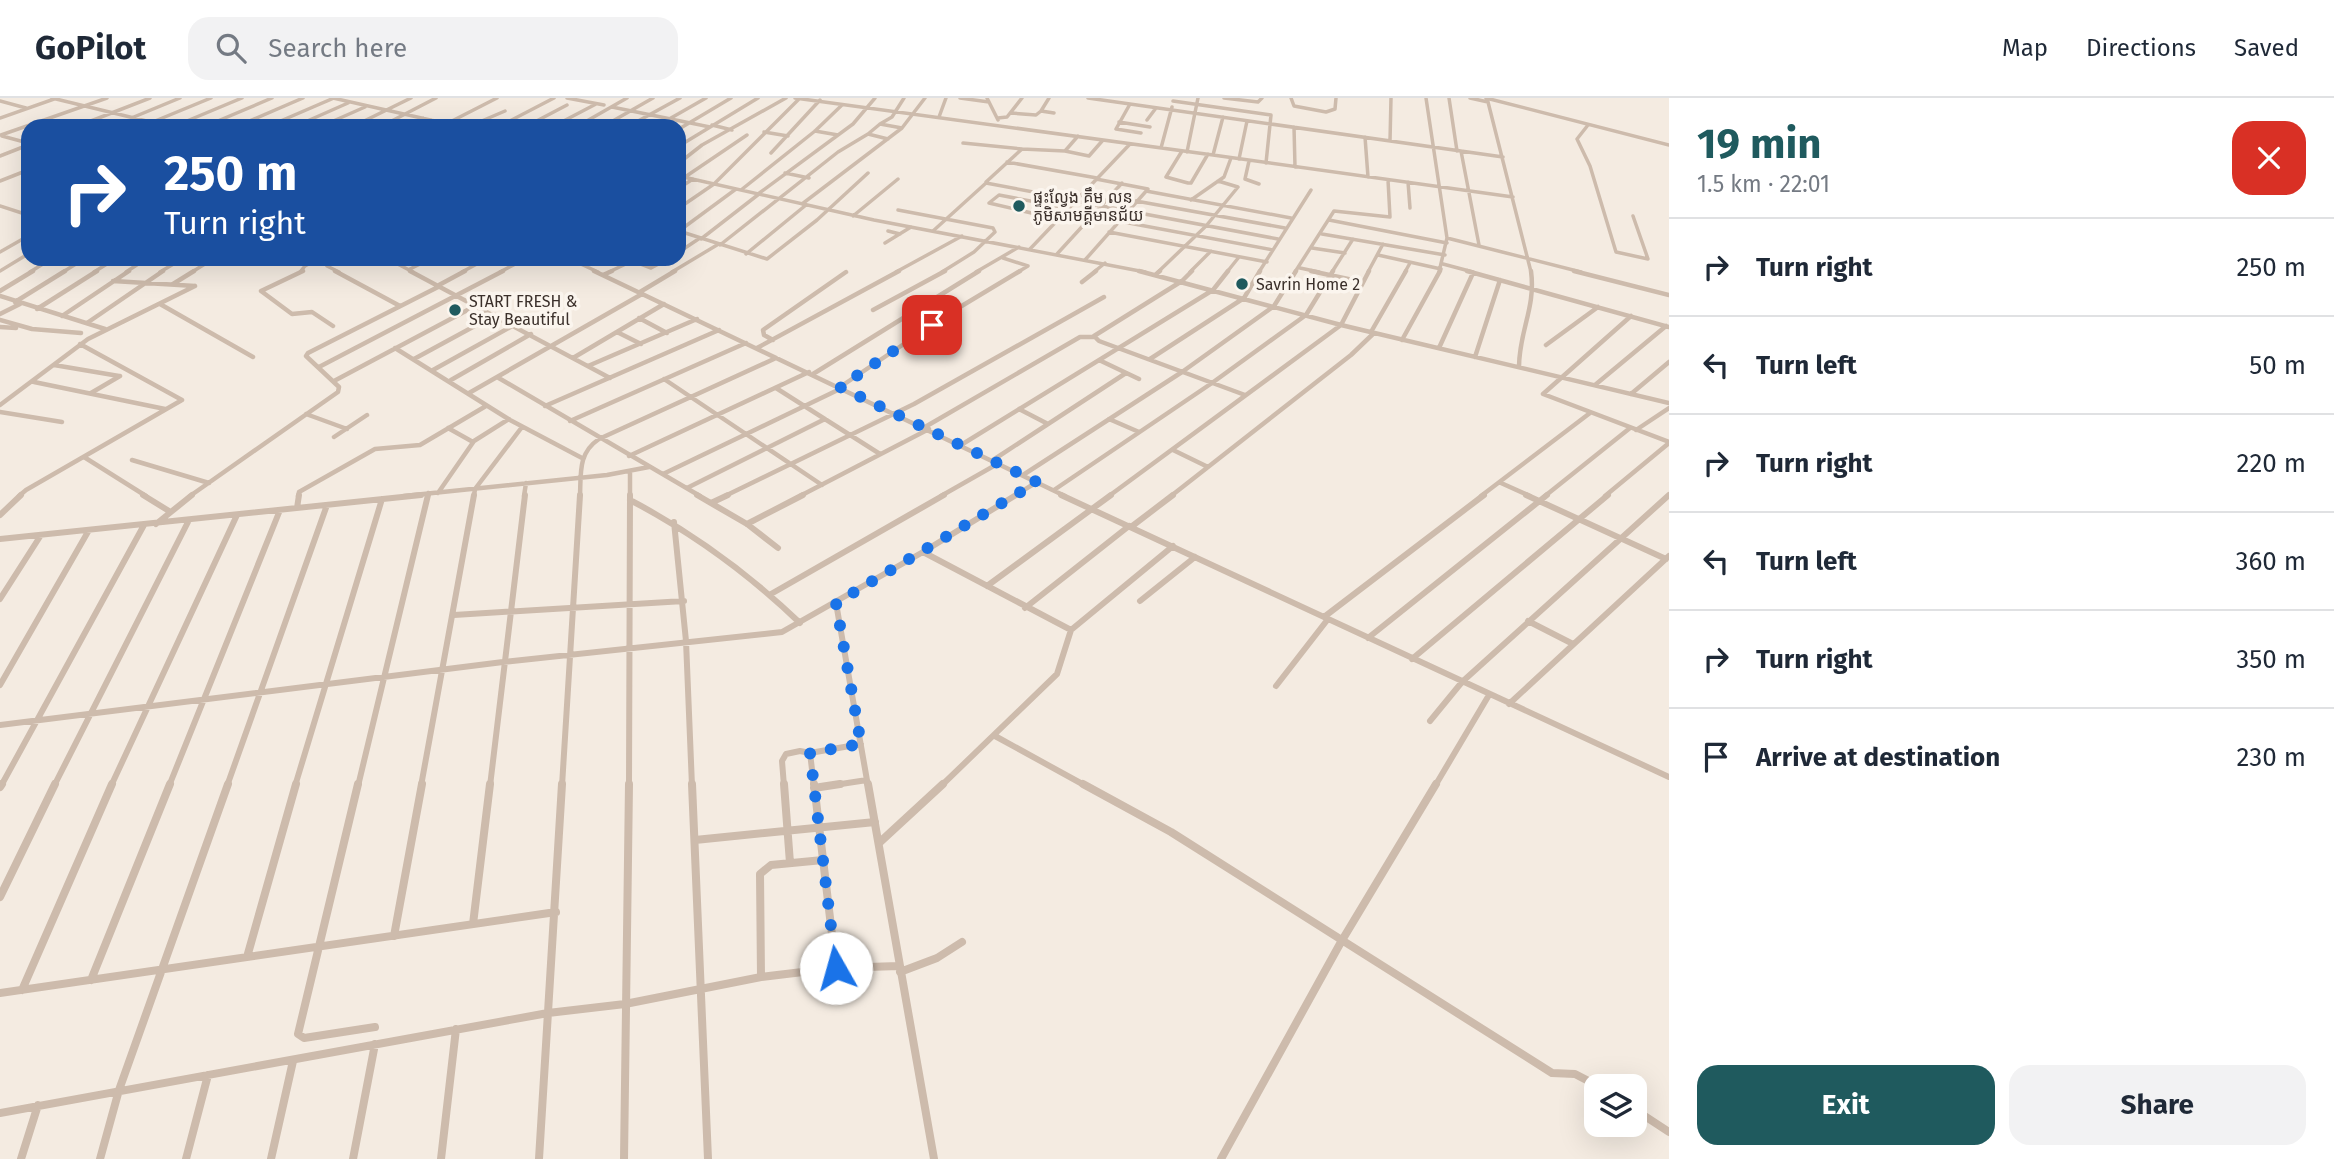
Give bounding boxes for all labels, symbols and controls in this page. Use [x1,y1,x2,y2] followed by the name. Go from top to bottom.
[188,17,678,80] search box
[35,28,146,68] text: GoPilot
[212,29,250,67] icon: search
[268,33,407,64] text: Search here
[2002,34,2048,62] text: Map
[2086,34,2196,62] text: Directions
[2234,34,2299,62] text: Saved
[1697,119,1822,169] text: 19 min
[2232,121,2306,195] button: close
[164,144,297,203] text: 250 m
[49,147,140,238] icon: right
[1697,170,1830,198] text: 1.5 km · 22:01
[1033,187,1143,225] place label: ផ្ទះល្វែង គឹម លន ភូមិសាមគ្គីមានជ័យ
[1011,198,1027,214] marker: ផ្ទះល្វែង គឹម លន ភូមិសាមគ្គីមានជ័យ
[164,204,306,242] text: Turn right
[1697,248,1735,286] icon: right
[1756,252,1873,283] text: Turn right
[2236,252,2306,283] text: 250 m
[1256,275,1360,294] place label: Savrin Home 2
[1234,276,1250,292] marker: Savrin Home 2
[469,292,578,329] place label: START FRESH & Stay Beautiful
[902,295,962,355] pin
[447,302,463,318] marker: START FRESH & Stay Beautiful
[913,306,951,344] icon: arrive
[1697,346,1735,384] icon: left
[1756,350,1857,381] text: Turn left
[2249,350,2306,381] text: 50 m
[1697,444,1735,482] icon: right
[1756,448,1873,479] text: Turn right
[2237,448,2306,479] text: 220 m
[1697,542,1735,580] icon: left
[1756,546,1857,577] text: Turn left
[2235,546,2306,577] text: 360 m
[1697,640,1735,678] icon: right
[1756,644,1873,675] text: Turn right
[2236,644,2306,675] text: 350 m
[1697,738,1735,776] icon: arrive
[1756,742,2000,773] text: Arrive at destination
[2237,742,2306,773] text: 230 m
[799,931,873,1005] position arrow
[1697,1065,1995,1145] button: Exit
[2009,1065,2306,1145] button: Share
[1584,1074,1647,1137] map controls
[1584,1074,1647,1137] button: layers

